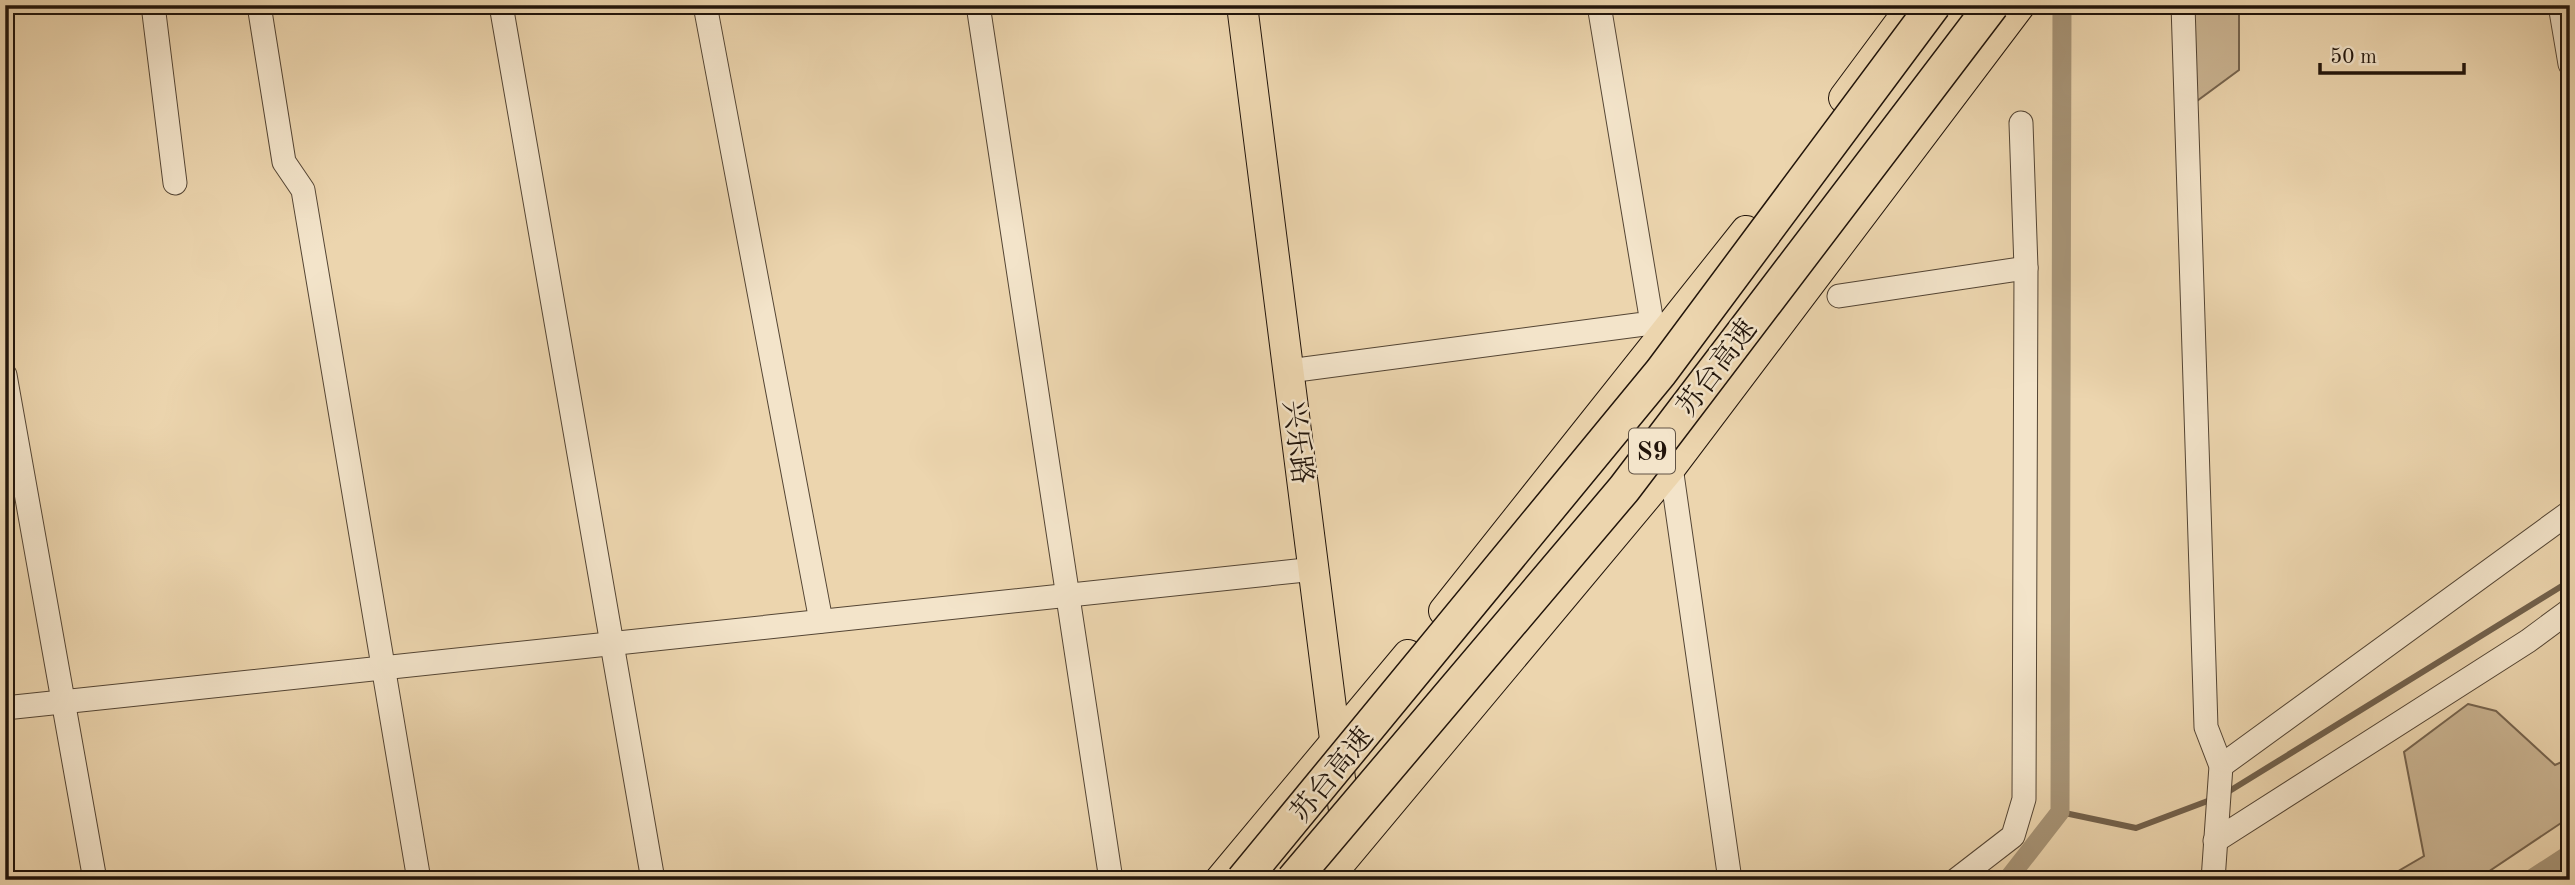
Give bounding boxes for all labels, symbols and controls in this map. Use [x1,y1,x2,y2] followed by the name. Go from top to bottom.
[2320,32,2463,76] scale bar
[2330,47,2377,68] text: 50 m
[1671,314,1763,422] street label: 苏台高速
[1277,399,1318,486] street label: 兴乐路
[1629,428,1675,474] road number: S9
[1285,722,1379,828] street label: 苏台高速

